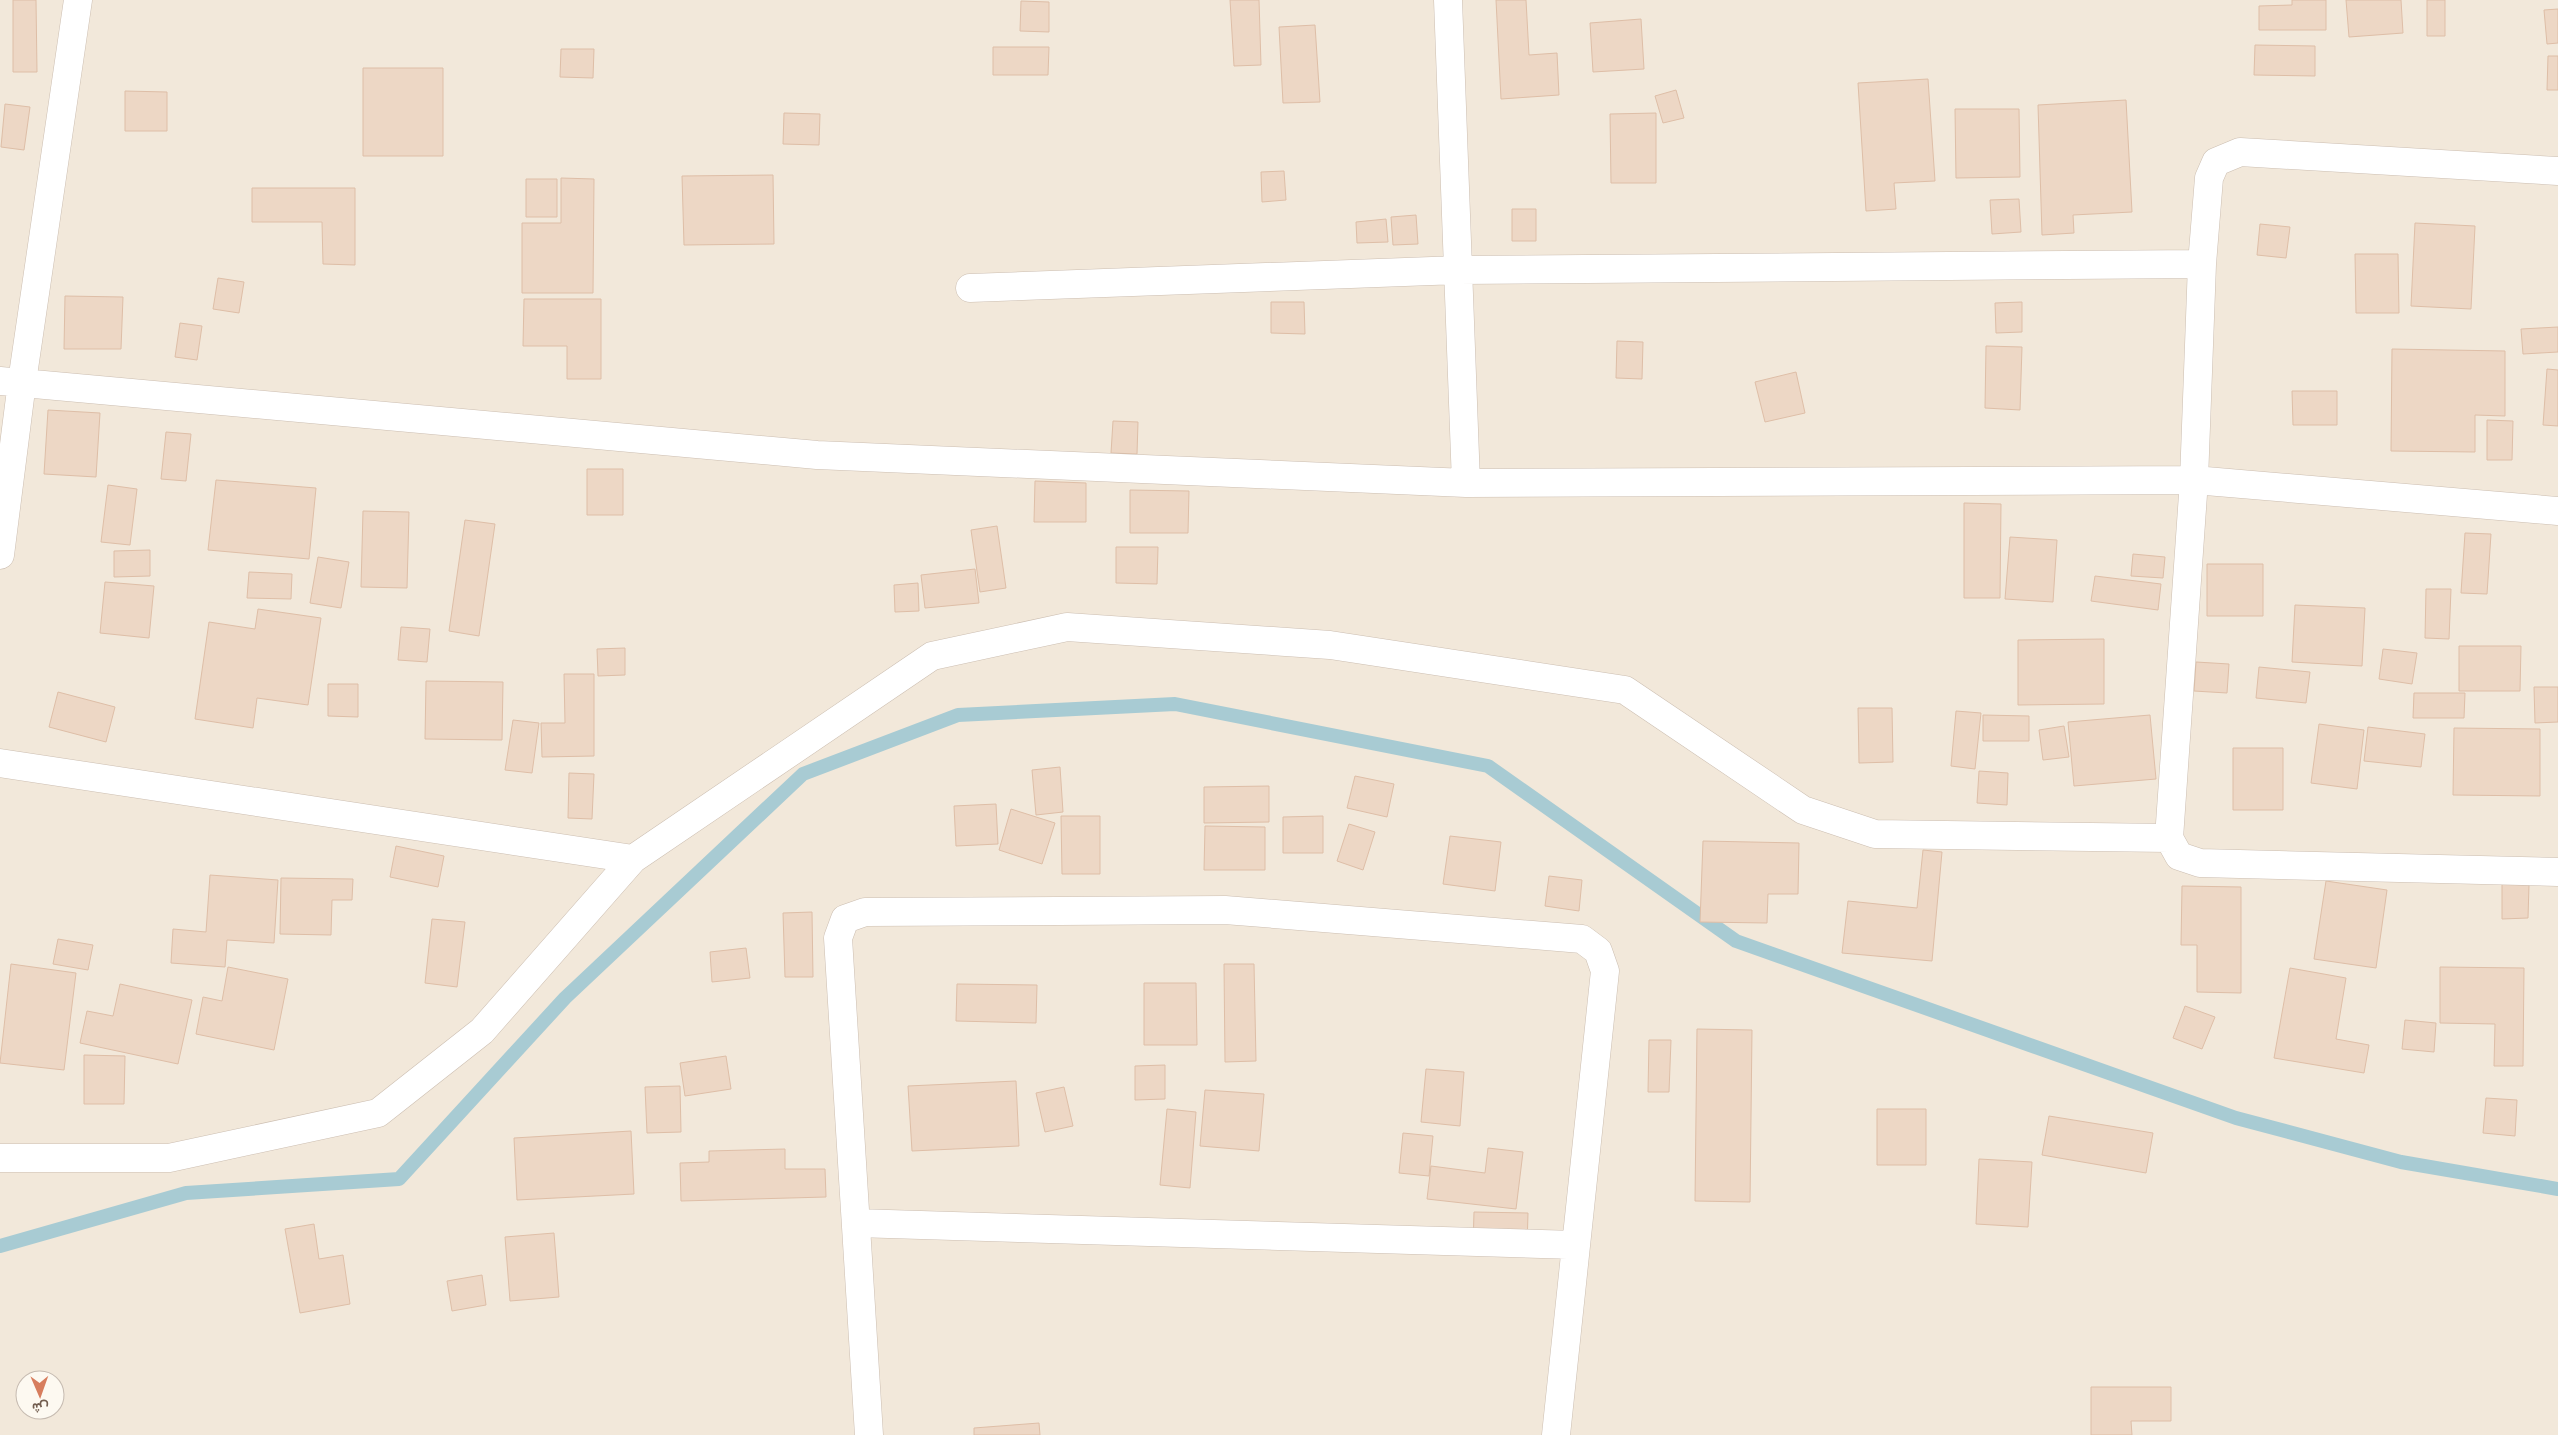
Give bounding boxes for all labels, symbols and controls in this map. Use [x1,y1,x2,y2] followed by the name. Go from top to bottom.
[15,1370,65,1420] north arrow
[32,1399,49,1416] text: ش

